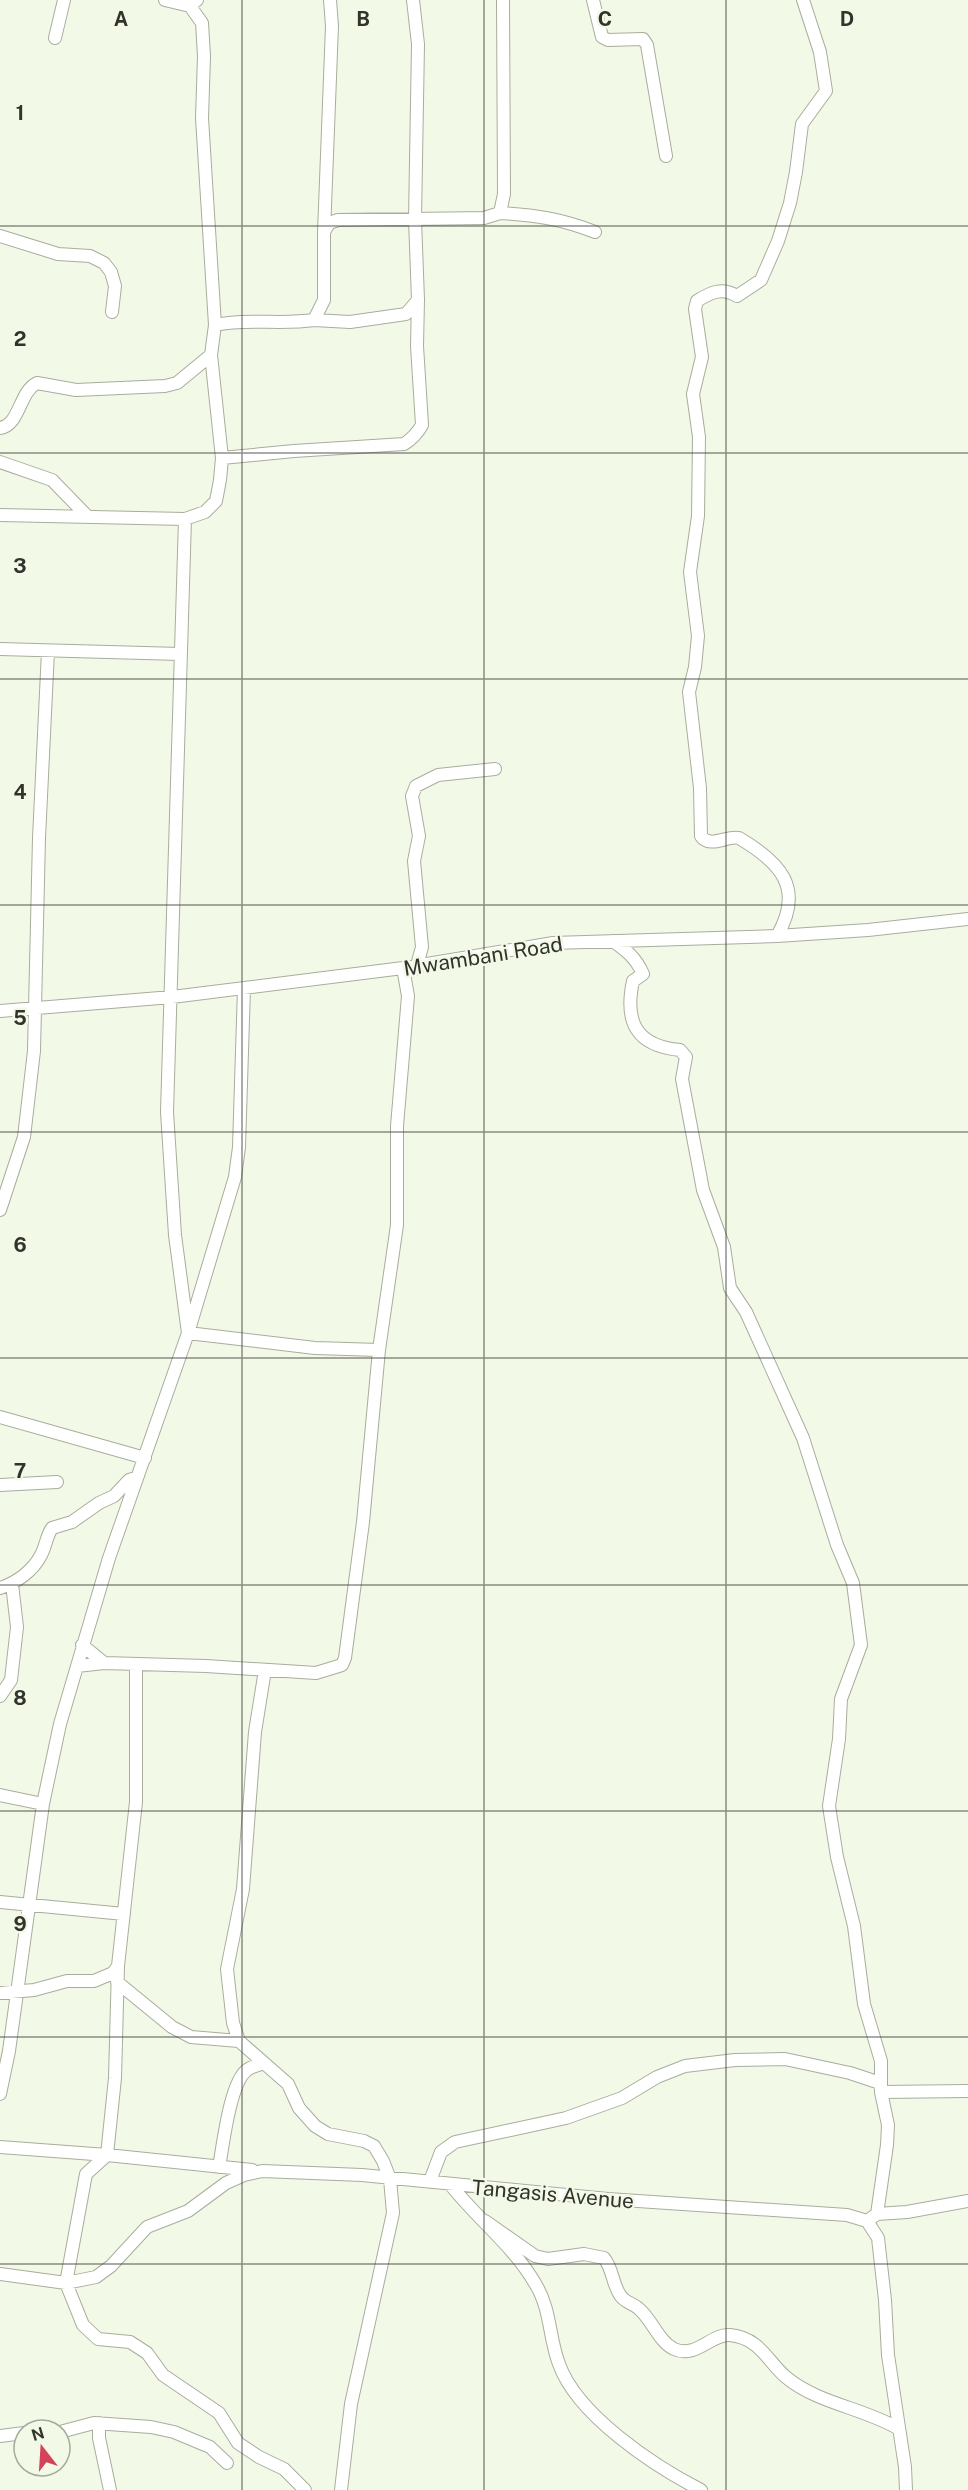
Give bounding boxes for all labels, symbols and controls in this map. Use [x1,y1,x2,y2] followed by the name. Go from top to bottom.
[114,7,128,31] text: A
[356,7,370,31] text: B
[598,7,612,31] text: C
[840,7,854,31] text: D
[16,101,24,125] text: 1
[14,327,26,351] text: 2
[13,554,27,578] text: 3
[13,780,27,804] text: 4
[402,931,564,981] street label: Mwambani Road
[13,1006,27,1030] text: 5
[13,1233,27,1257] text: 6
[14,1459,26,1483] text: 7
[13,1686,27,1710] text: 8
[13,1912,27,1936] text: 9
[471,2174,635,2214] street label: Tangasis Avenue
[12,2418,72,2478] north arrow
[29,2423,47,2445] text: N

